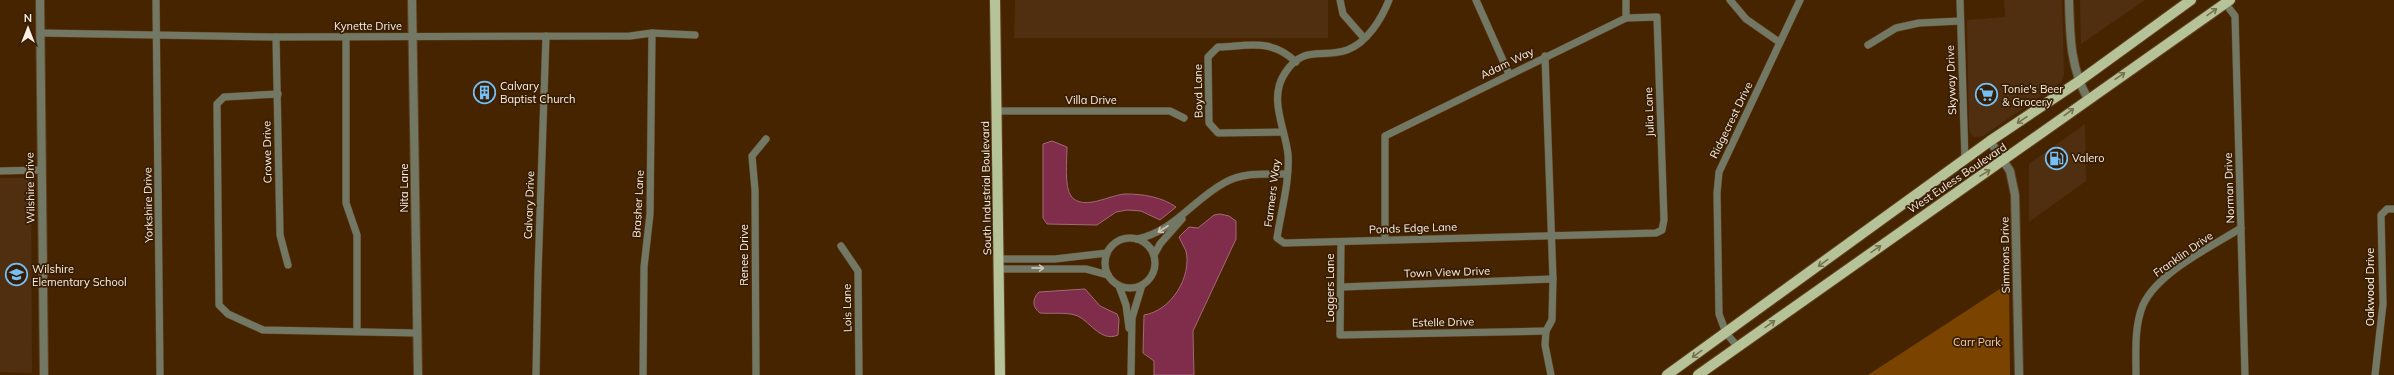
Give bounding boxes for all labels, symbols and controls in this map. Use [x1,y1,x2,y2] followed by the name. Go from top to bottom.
[8,8,48,48] north arrow
[2206,8,2217,16] one-way arrow
[24,11,32,25] text: N
[334,19,402,33] street label: Kynette Drive
[1478,44,1536,82] street label: Adam Way
[1943,45,1959,115] street label: Skyway Drive
[1191,64,1205,118] street label: Boyd Lane
[2114,72,2125,80] one-way arrow
[472,79,498,105] building icon: Calvary Baptist Church
[500,79,575,106] place label: Calvary Baptist Church
[1706,79,1756,161] street label: Ridgecrest Drive
[1973,82,1999,108] supermarket icon: Tonie's Beer & Grocery
[2002,82,2063,109] place label: Tonie's Beer & Grocery
[1641,87,1657,137] street label: Julia Lane
[1065,93,1117,107] street label: Villa Drive
[2063,108,2074,117] one-way arrow
[2017,115,2028,124] one-way arrow
[259,121,275,183] street label: Crowe Drive
[978,121,994,255] street label: South Industrial Boulevard
[1905,140,2009,216] street label: West Euless Boulevard
[2044,145,2070,171] fuel station icon: Valero
[2072,151,2104,165] place label: Valero
[22,152,38,224] street label: Wilshire Drive
[2221,152,2237,224] street label: Norman Drive
[1261,158,1283,228] street label: Farmers Way
[397,163,411,213] street label: Nita Lane
[140,167,156,244] street label: Yorkshire Drive
[1979,169,1990,177] one-way arrow
[629,170,647,238] street label: Brasher Lane
[521,171,537,239] street label: Calvary Drive
[1997,217,2013,293] street label: Simmons Drive
[1369,219,1457,237] street label: Ponds Edge Lane
[737,224,751,286] street label: Renee Drive
[1157,225,1168,233] one-way arrow
[2150,228,2216,280] street label: Franklin Drive
[1870,245,1881,253] one-way arrow
[2363,248,2377,326] street label: Oakwood Drive
[1323,254,1337,322] street label: Loggers Lane
[1817,259,1828,267] one-way arrow
[3,262,29,288] school or university icon: Wilshire Elementary School
[32,262,127,289] place label: Wilshire Elementary School
[1031,264,1044,272] one-way arrow
[1404,264,1490,280] street label: Town View Drive
[840,284,854,332] street label: Lois Lane
[1412,314,1474,330] street label: Estelle Drive
[1764,320,1775,329] one-way arrow
[1953,335,2001,349] park label: Carr Park
[1691,350,1702,358] one-way arrow

